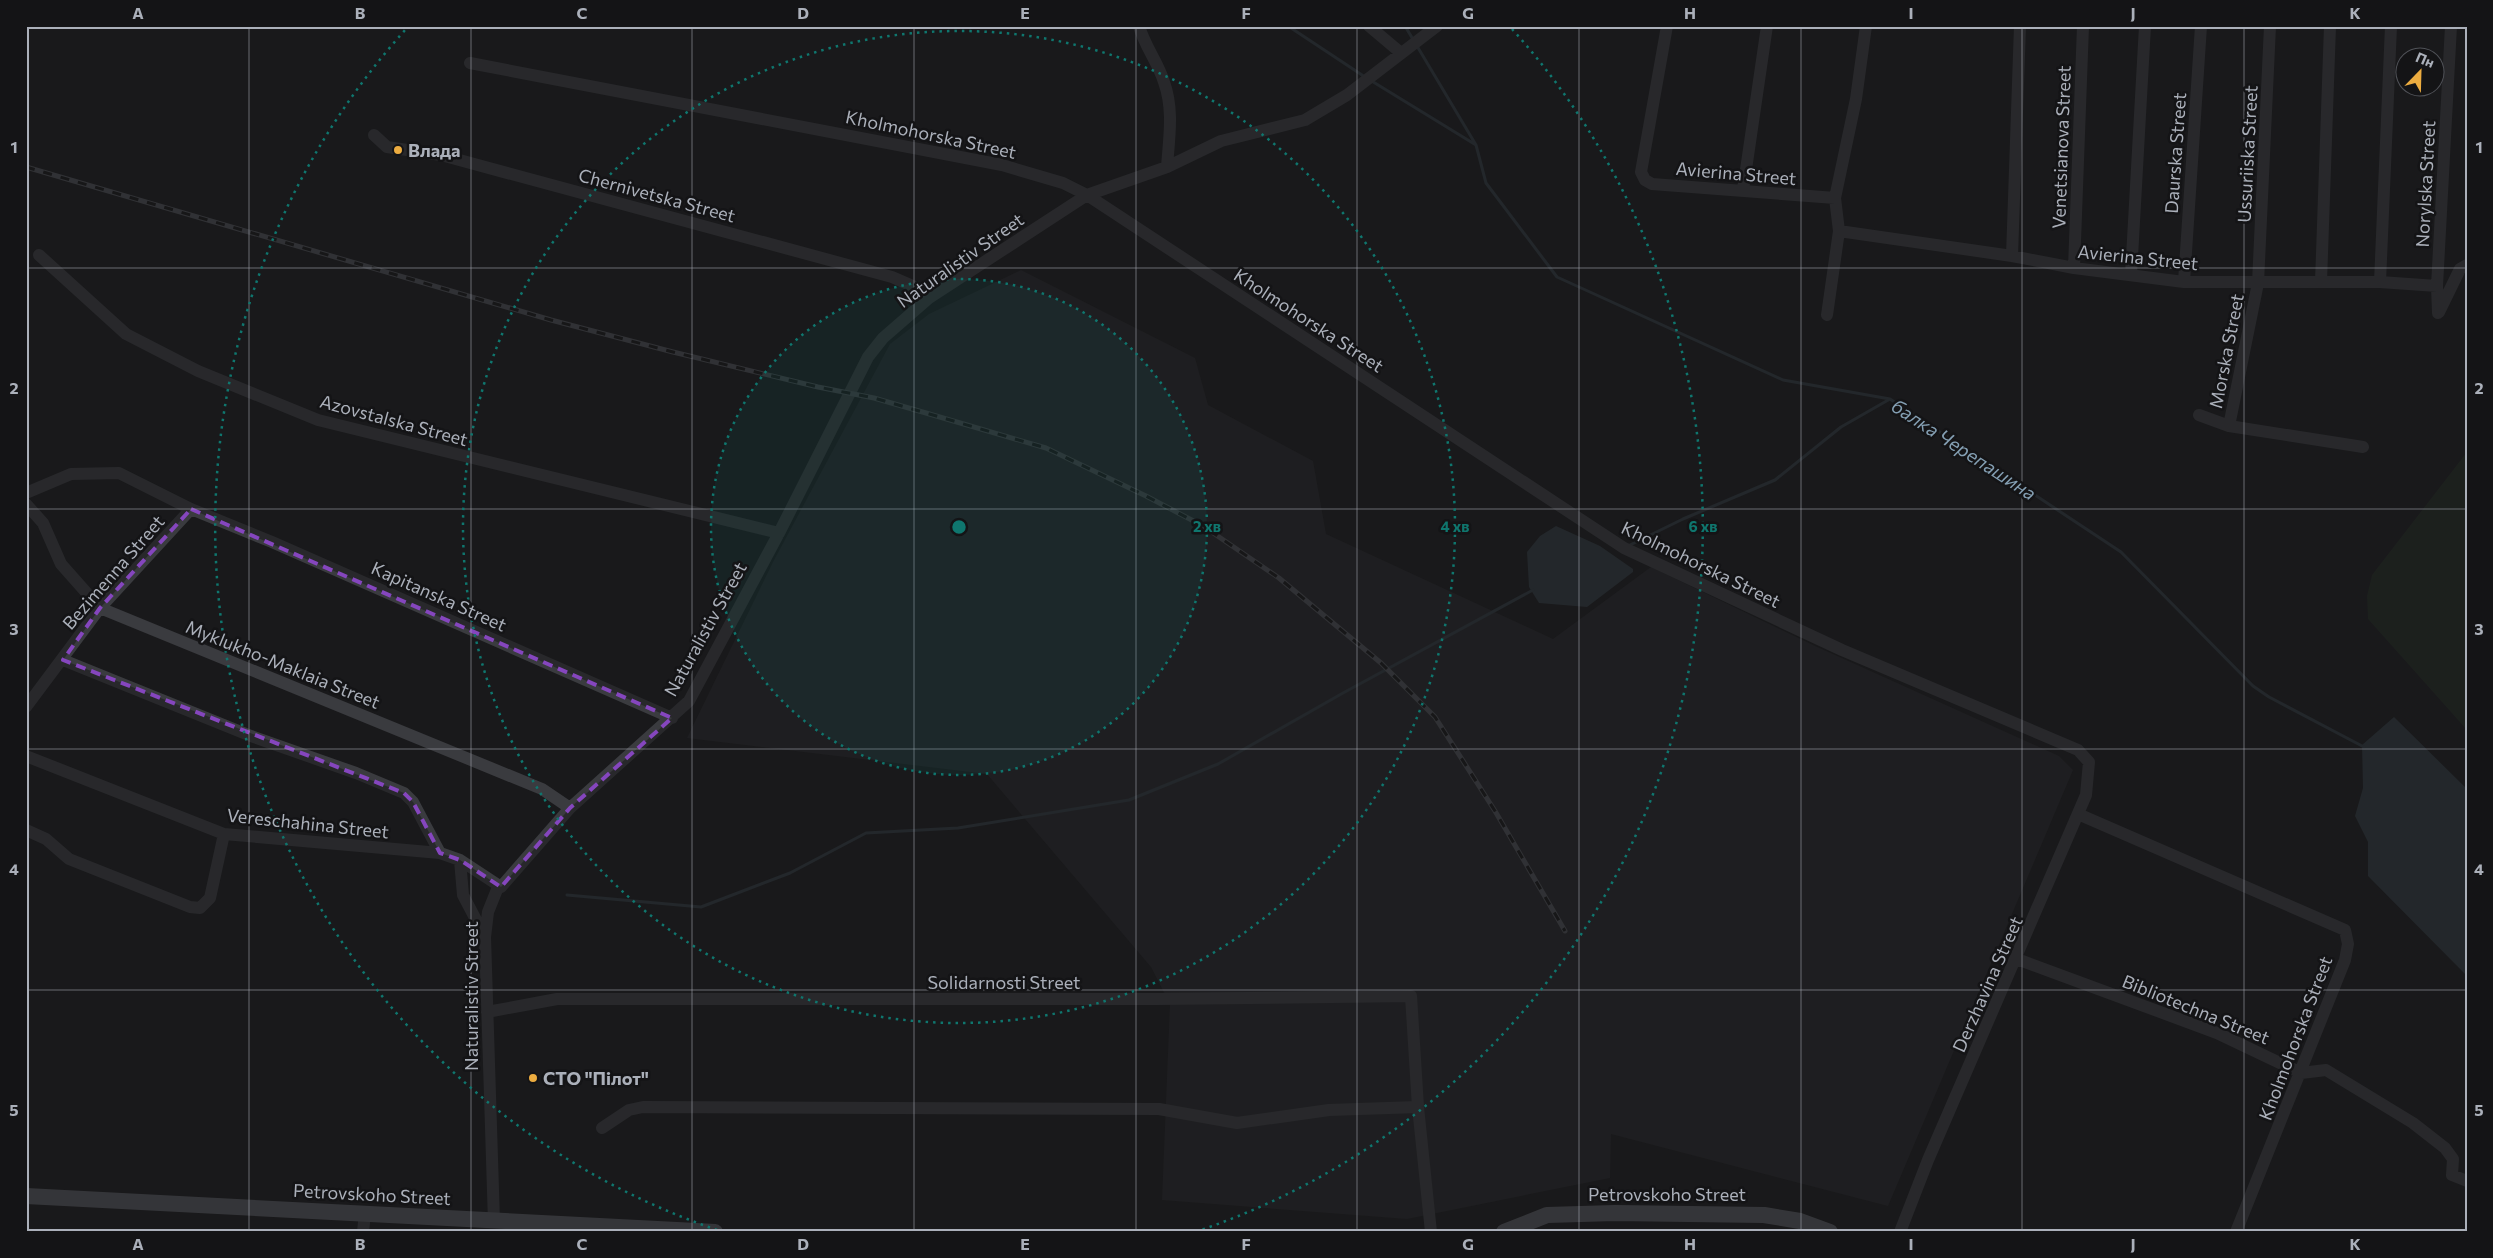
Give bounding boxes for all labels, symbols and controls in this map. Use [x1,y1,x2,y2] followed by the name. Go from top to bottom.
[132,3,144,22] text: A
[355,3,366,22] text: B
[577,3,588,22] text: C
[797,3,809,22] text: D
[1020,3,1030,22] text: E
[1241,3,1251,22] text: F
[1462,3,1474,22] text: G
[1684,3,1696,22] text: H
[1908,3,1914,22] text: I
[2130,3,2136,22] text: J
[2349,3,2361,22] text: K
[2396,48,2446,98] north arrow
[2413,48,2437,71] text: Пн
[2047,65,2075,229] street label: Venetsianova Street
[2232,85,2262,223] street label: Ussuriiska Street
[2160,92,2190,214] street label: Daurska Street
[844,105,1018,163] street label: Kholmohorska Street
[2411,120,2439,248] street label: Norylska Street
[10,137,18,156] text: 1
[2475,137,2483,156] text: 1
[408,139,461,161] place label: Влада
[392,144,404,156] marker: Влада
[1675,157,1797,189] street label: Avierina Street
[576,163,738,227] street label: Chernivetska Street
[892,208,1028,312] street label: Naturalistiv Street
[2077,240,2199,274] street label: Avierina Street
[1230,263,1388,377] street label: Kholmohorska Street
[2204,292,2248,410] street label: Morska Street
[9,378,19,397] text: 2
[2474,378,2484,397] text: 2
[318,390,470,450] street label: Azovstalska Street
[1887,394,2041,504] water label: балка Черепашина
[57,510,169,634] street label: Bezimenna Street
[1618,516,1784,612] street label: Kholmohorska Street
[1193,517,1221,535] text: 2 хв
[1441,517,1469,535] text: 4 хв
[1689,517,1717,535] text: 6 хв
[950,518,968,536] centre of rings
[368,556,510,636] street label: Kapitanska Street
[659,558,751,700] street label: Naturalistiv Street
[183,615,383,713] street label: Myklukho-Maklaia Street
[9,619,19,638] text: 3
[2474,619,2484,638] text: 3
[226,804,390,842] street label: Vereschahina Street
[9,859,19,878] text: 4
[2474,859,2484,878] text: 4
[1947,913,2027,1055] street label: Derzhavina Street
[460,921,482,1071] street label: Naturalistiv Street
[2254,953,2336,1123] street label: Kholmohorska Street
[2119,969,2273,1049] street label: Bibliotechna Street
[928,971,1080,993] street label: Solidarnosti Street
[543,1067,649,1089] place label: СТО "Пілот"
[527,1072,539,1084] marker: СТО "Пілот"
[9,1100,19,1119] text: 5
[2474,1100,2484,1119] text: 5
[293,1179,451,1209] street label: Petrovskoho Street
[1588,1183,1746,1205] street label: Petrovskoho Street
[132,1234,144,1253] text: A
[355,1234,366,1253] text: B
[577,1234,588,1253] text: C
[797,1234,809,1253] text: D
[1020,1234,1030,1253] text: E
[1241,1234,1251,1253] text: F
[1462,1234,1474,1253] text: G
[1684,1234,1696,1253] text: H
[1908,1234,1914,1253] text: I
[2130,1234,2136,1253] text: J
[2349,1234,2361,1253] text: K

